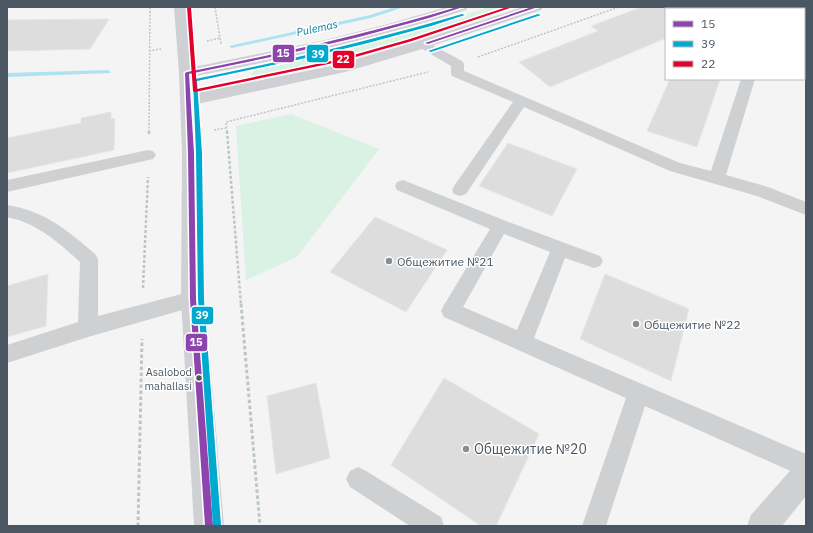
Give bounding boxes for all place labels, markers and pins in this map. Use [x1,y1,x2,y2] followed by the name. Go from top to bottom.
[397,254,494,269] place label: Общежитие №21
[384,256,394,266] marker: Общежитие №21
[644,317,741,332] place label: Общежитие №22
[631,319,641,329] marker: Общежитие №22
[144,365,192,393] place label: Asalobod mahallasi
[194,373,204,383] marker: Asalobod mahallasi
[474,440,587,458] place label: Общежитие №20
[461,444,471,454] marker: Общежитие №20

